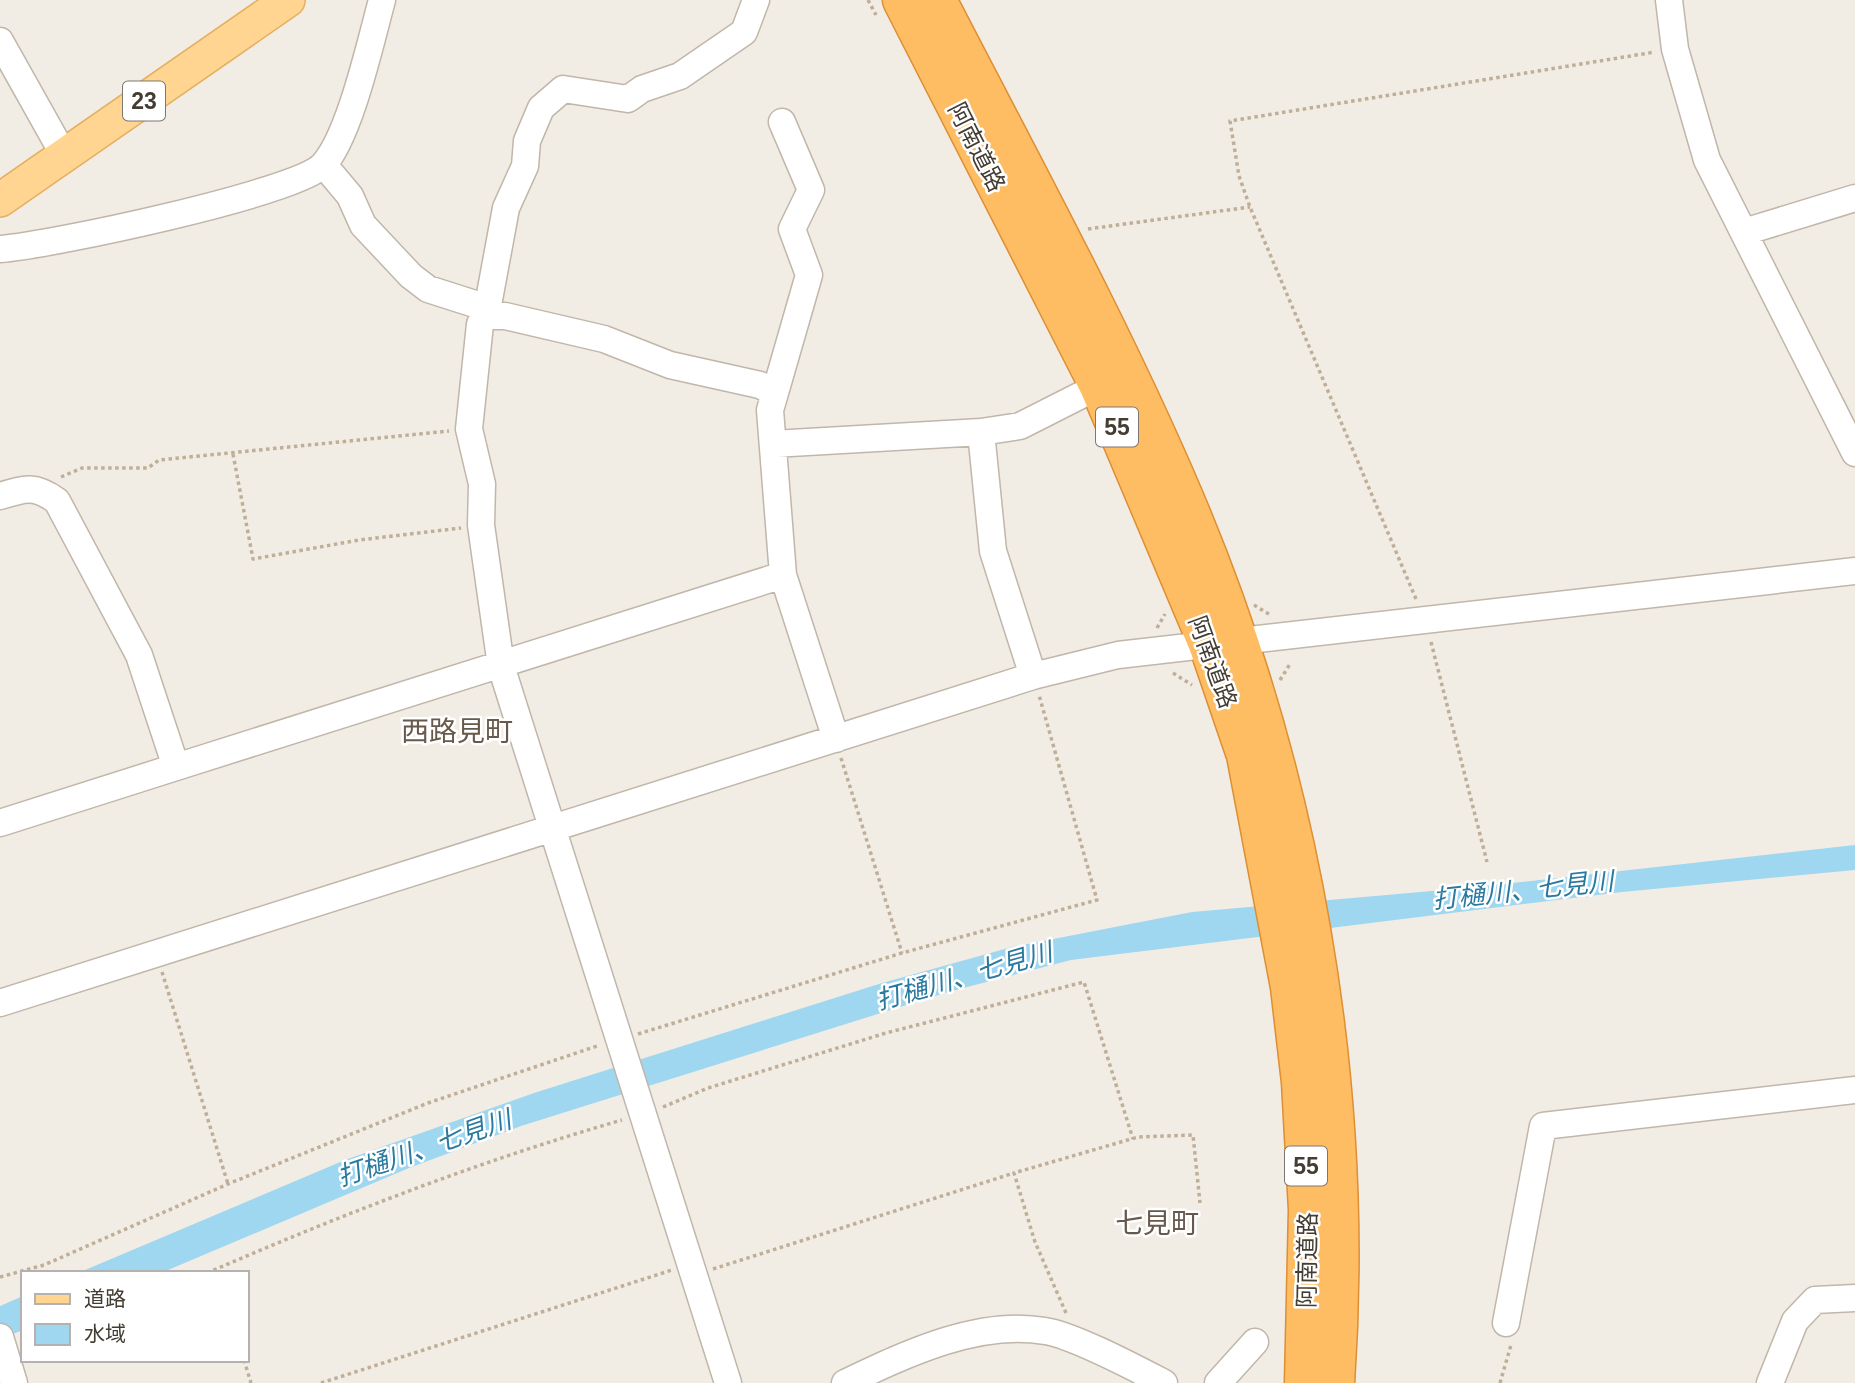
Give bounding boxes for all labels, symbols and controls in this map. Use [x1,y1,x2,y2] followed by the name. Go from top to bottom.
[123,82,165,120] road number: 23
[943,98,1011,196] street label: 阿南道路
[1096,408,1138,446] road number: 55
[1184,612,1242,712] street label: 阿南道路
[401,716,513,747] district label: 西路見町
[1431,865,1618,914] water label: 打樋川、七見川
[872,936,1058,1016] water label: 打樋川、七見川
[333,1103,518,1192] water label: 打樋川、七見川
[1285,1147,1327,1186] road number: 55
[1115,1208,1199,1239] district label: 七見町
[1293,1212,1321,1308] street label: 阿南道路
[21,1271,248,1362] legend
[84,1287,126,1310] text: 道路
[84,1322,126,1345] text: 水域

